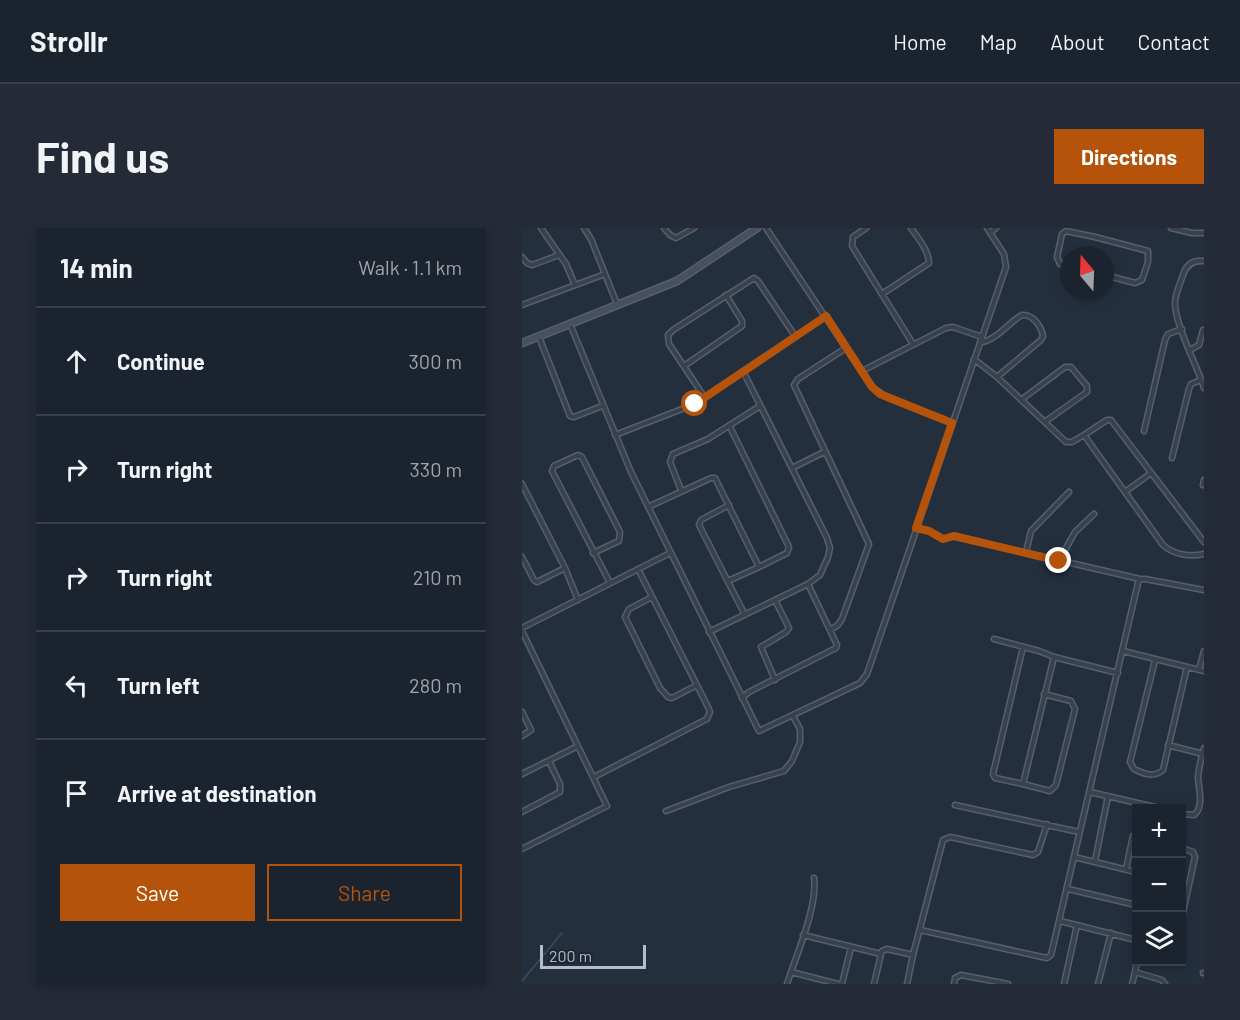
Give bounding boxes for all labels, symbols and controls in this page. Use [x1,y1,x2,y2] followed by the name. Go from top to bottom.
[30,24,108,58] text: Strollr
[893,29,947,54] text: Home
[980,29,1017,54] text: Map
[1050,29,1105,54] text: About
[1138,29,1210,54] text: Contact
[1054,129,1204,184] button: Directions
[36,131,169,181] text: Find us
[1060,246,1114,300] north arrow
[60,252,133,283] text: 14 min
[358,255,462,279] text: Walk · 1.1 km
[60,345,93,378] icon: ahead
[117,348,205,374] text: Continue
[409,349,462,373] text: 300 m
[681,390,707,416] route start
[60,453,93,486] icon: right
[117,456,212,482] text: Turn right
[410,457,462,481] text: 330 m
[1045,547,1071,573] route end
[60,561,93,594] icon: right
[117,564,212,590] text: Turn right
[413,565,462,589] text: 210 m
[60,669,93,702] icon: left
[117,672,200,698] text: Turn left
[409,673,462,697] text: 280 m
[60,777,93,810] icon: arrive
[117,780,316,806] text: Arrive at destination
[1132,804,1186,966] map controls
[1132,804,1186,858] button: +
[1132,858,1186,912] button: −
[60,864,255,921] button: Save
[267,864,462,921] button: Share
[1132,912,1186,966] button: layers
[540,942,646,970] scale bar
[549,946,592,965] text: 200 m

